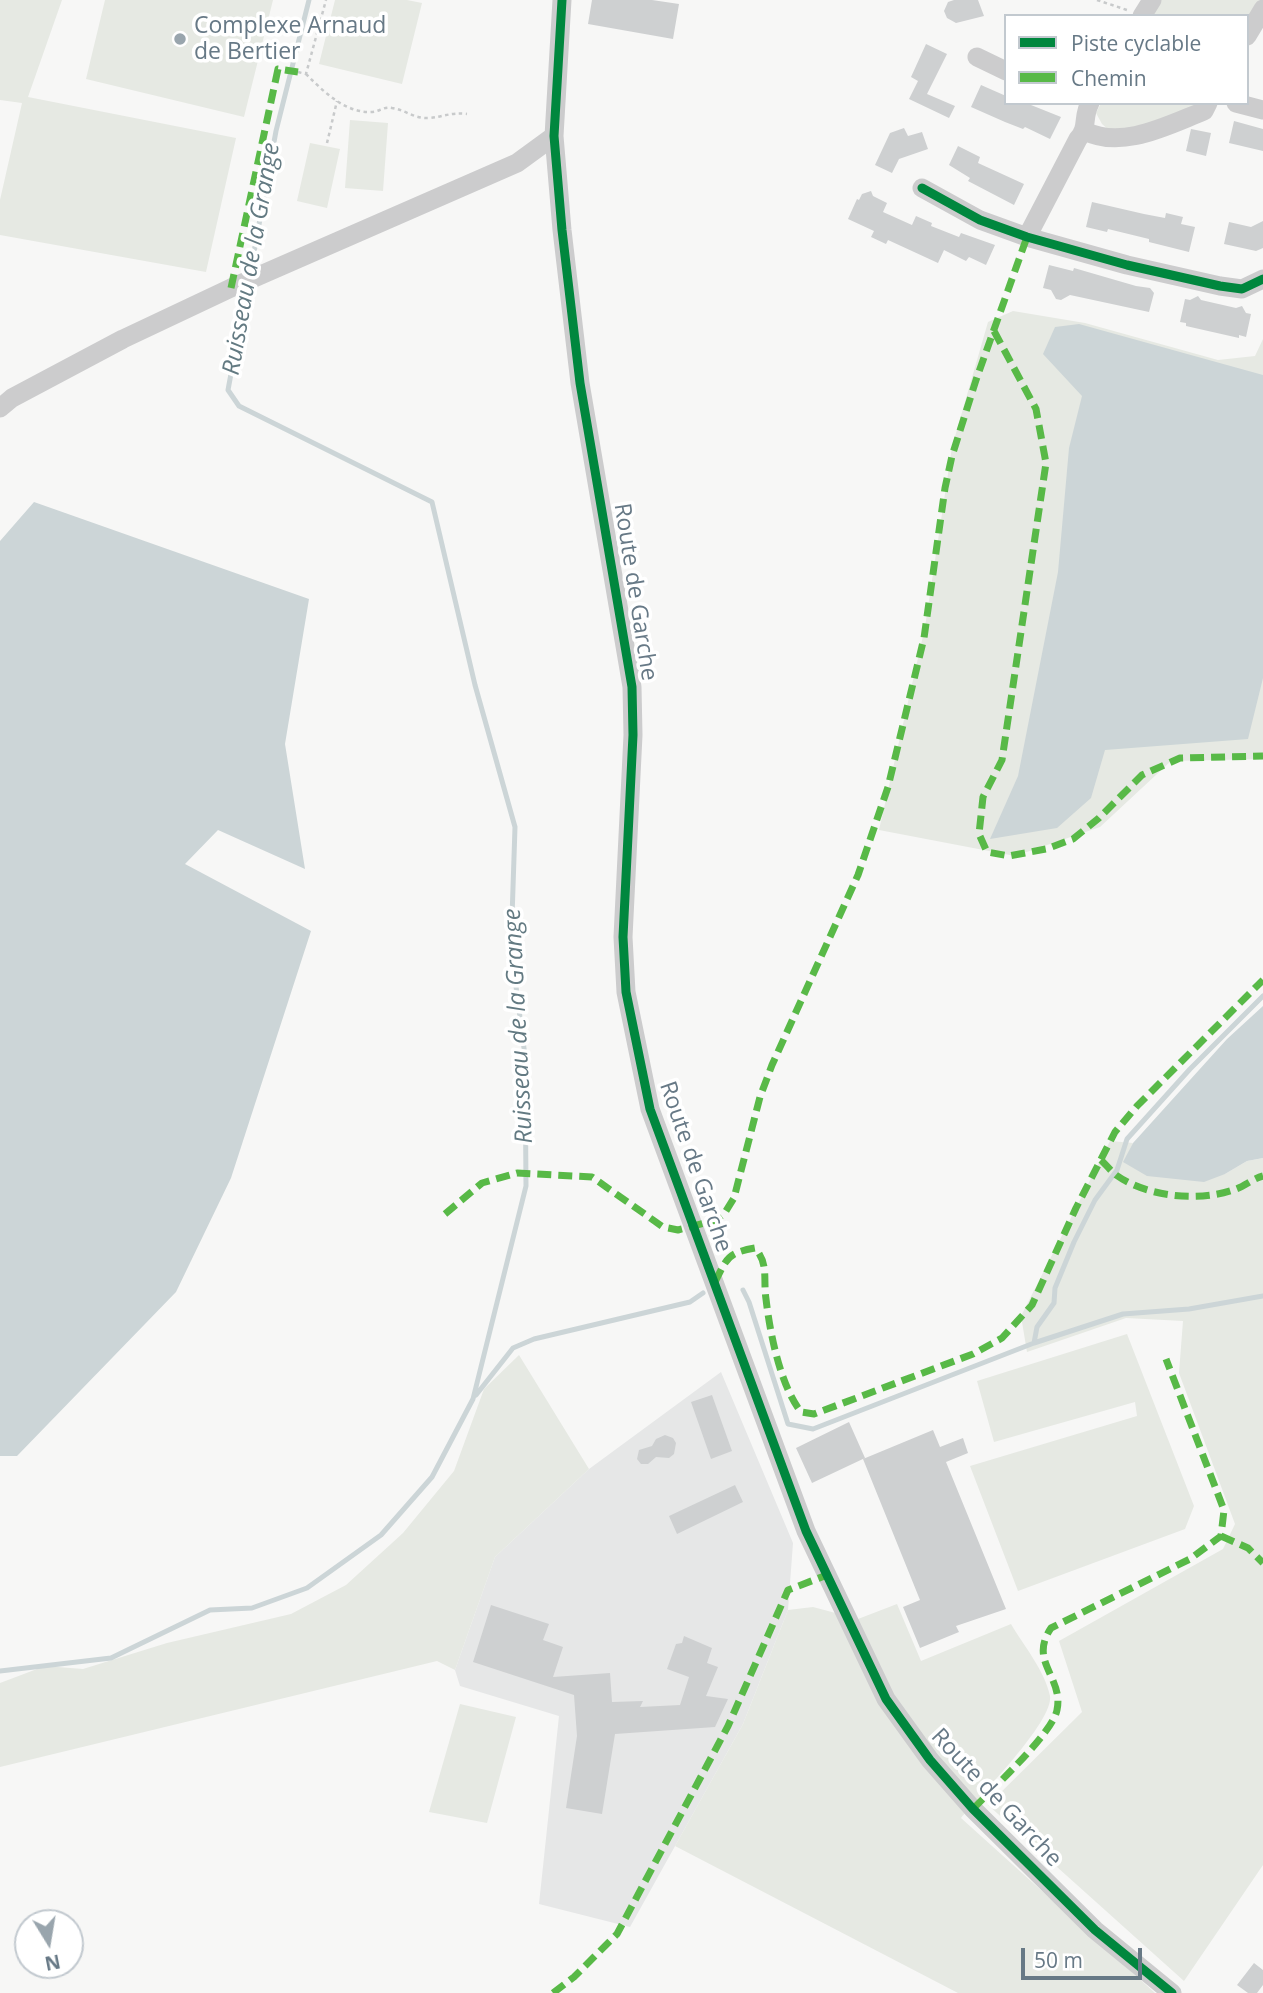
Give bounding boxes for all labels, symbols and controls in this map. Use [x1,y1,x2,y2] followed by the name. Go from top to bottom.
[194,12,386,66] place label: Complexe Arnaud de Bertier
[1004,14,1249,105] legend
[1071,29,1201,57] text: Piste cyclable
[172,31,188,47] marker: Complexe Arnaud de Bertier
[1071,64,1147,92] text: Chemin
[217,141,287,377] water label: Ruisseau de la Grange
[607,501,663,683] street label: Route de Garche
[498,908,540,1144] water label: Ruisseau de la Grange
[653,1078,737,1256] street label: Route de Garche
[925,1723,1067,1873] street label: Route de Garche
[14,1909,84,1979] north arrow
[1025,1934,1146,1978] scale bar
[1034,1946,1083,1974] text: 50 m
[43,1948,63,1977] text: N

